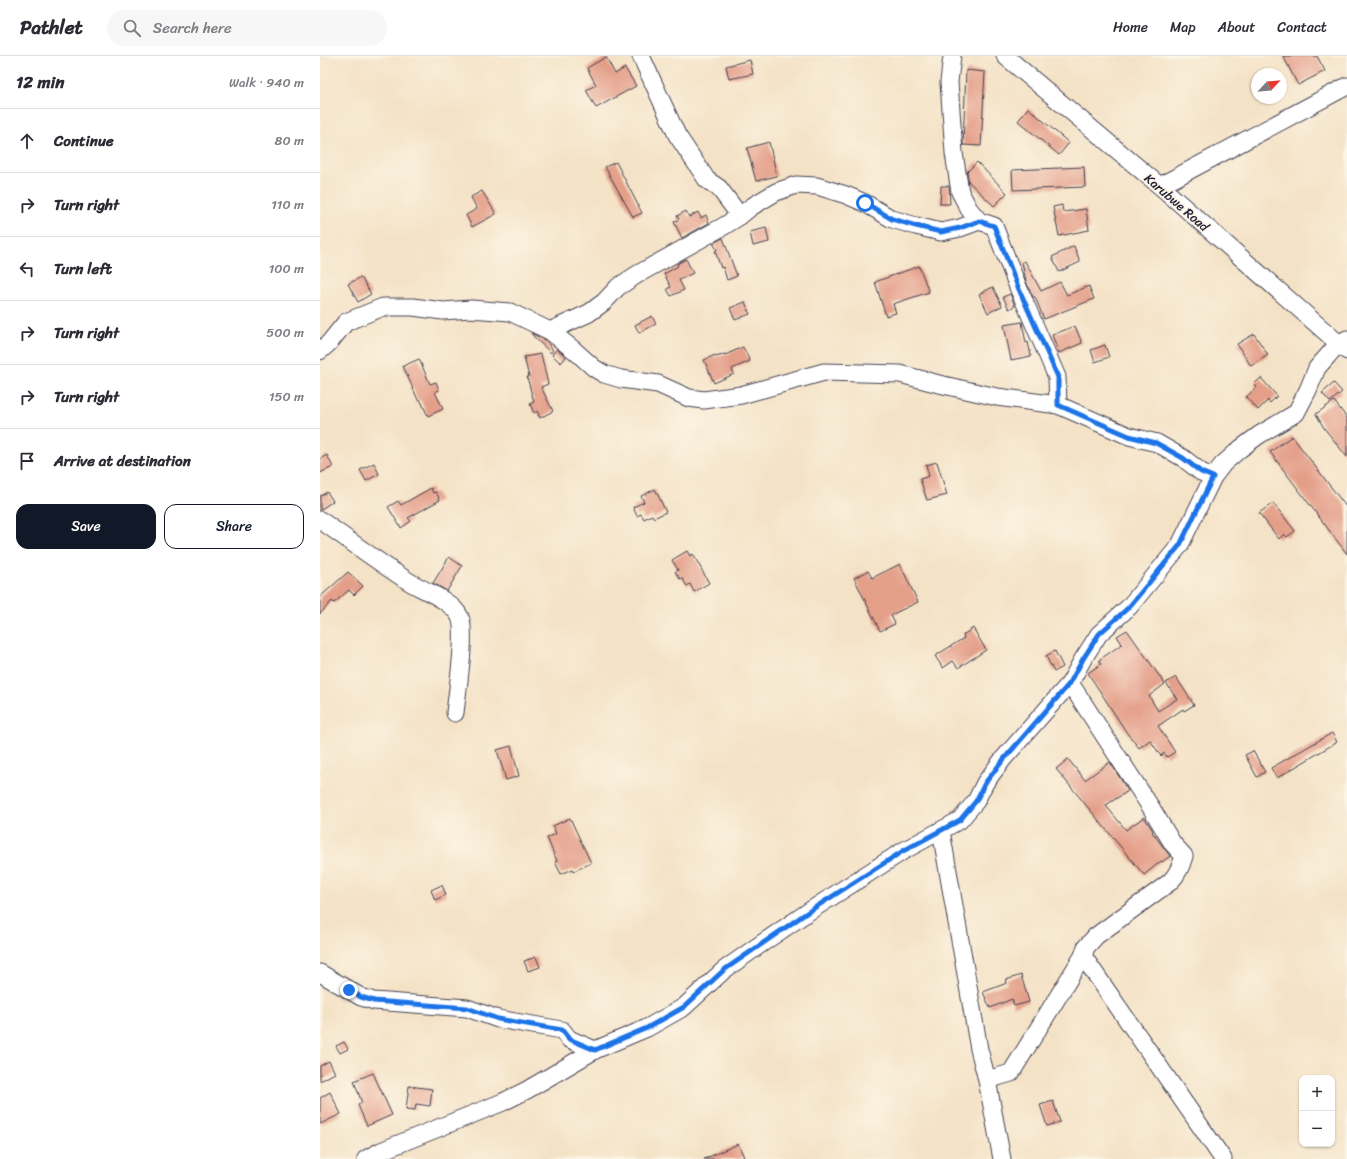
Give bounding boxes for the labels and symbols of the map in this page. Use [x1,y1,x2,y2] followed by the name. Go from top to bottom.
[1251,68,1287,104] north arrow
[1139,167,1215,238] street label: Karubwe Road
[856,194,874,212] route start
[340,981,358,999] route end

